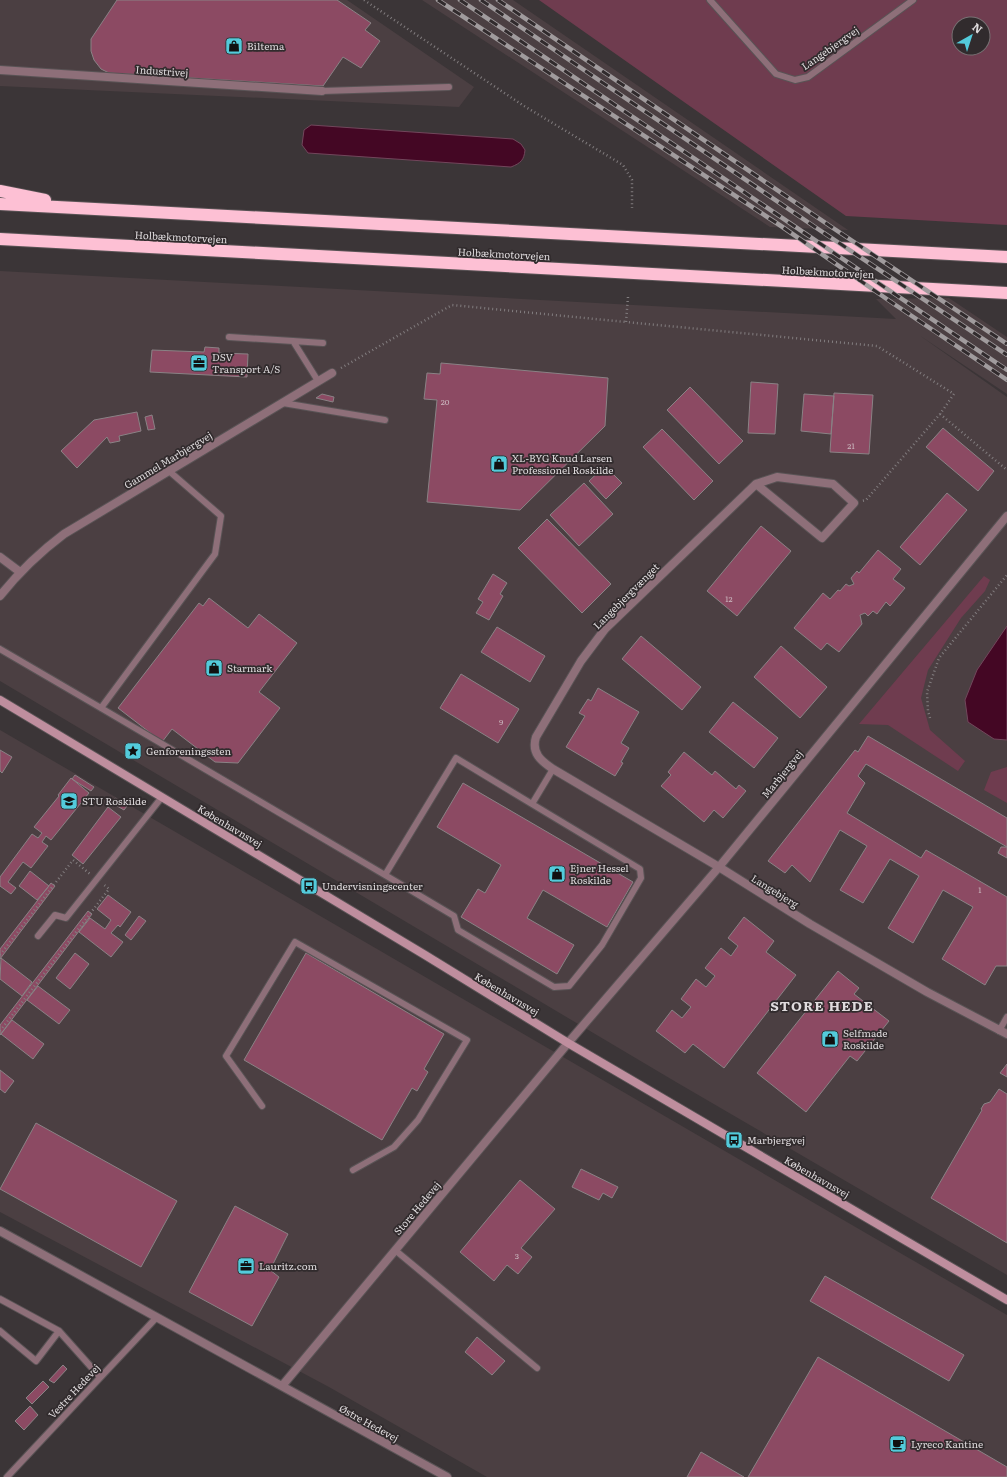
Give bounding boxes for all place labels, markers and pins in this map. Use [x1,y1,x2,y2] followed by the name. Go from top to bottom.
[224,36,244,56] shop icon: Biltema
[247,38,285,53] place label: Biltema
[212,349,280,376] place label: DSV Transport A/S
[189,353,209,373] office icon: DSV Transport A/S
[512,450,613,477] place label: XL-BYG Knud Larsen Professionel Roskilde
[489,454,509,474] shop icon: XL-BYG Knud Larsen Professionel Roskilde
[204,658,224,678] shop icon: Starmark
[227,660,273,675] place label: Starmark
[123,741,143,761] place icon: Genforeningssten
[146,743,231,758] place label: Genforeningssten
[59,791,79,811] school or university icon: STU Roskilde
[82,793,146,808] place label: STU Roskilde
[570,860,629,887] place label: Ejner Hessel Roskilde
[547,864,567,884] shop icon: Ejner Hessel Roskilde
[299,876,319,896] bus stop icon: Undervisningscenter
[322,878,423,893] place label: Undervisningscenter
[843,1025,887,1052] place label: Selfmade Roskilde
[820,1029,840,1049] shop icon: Selfmade Roskilde
[724,1130,744,1150] bus stop icon: Marbjergvej
[747,1132,805,1147] place label: Marbjergvej
[236,1256,256,1276] office icon: Lauritz.com
[259,1258,317,1273] place label: Lauritz.com
[888,1434,908,1454] cafe icon: Lyreco Kantine
[911,1436,983,1451] place label: Lyreco Kantine

